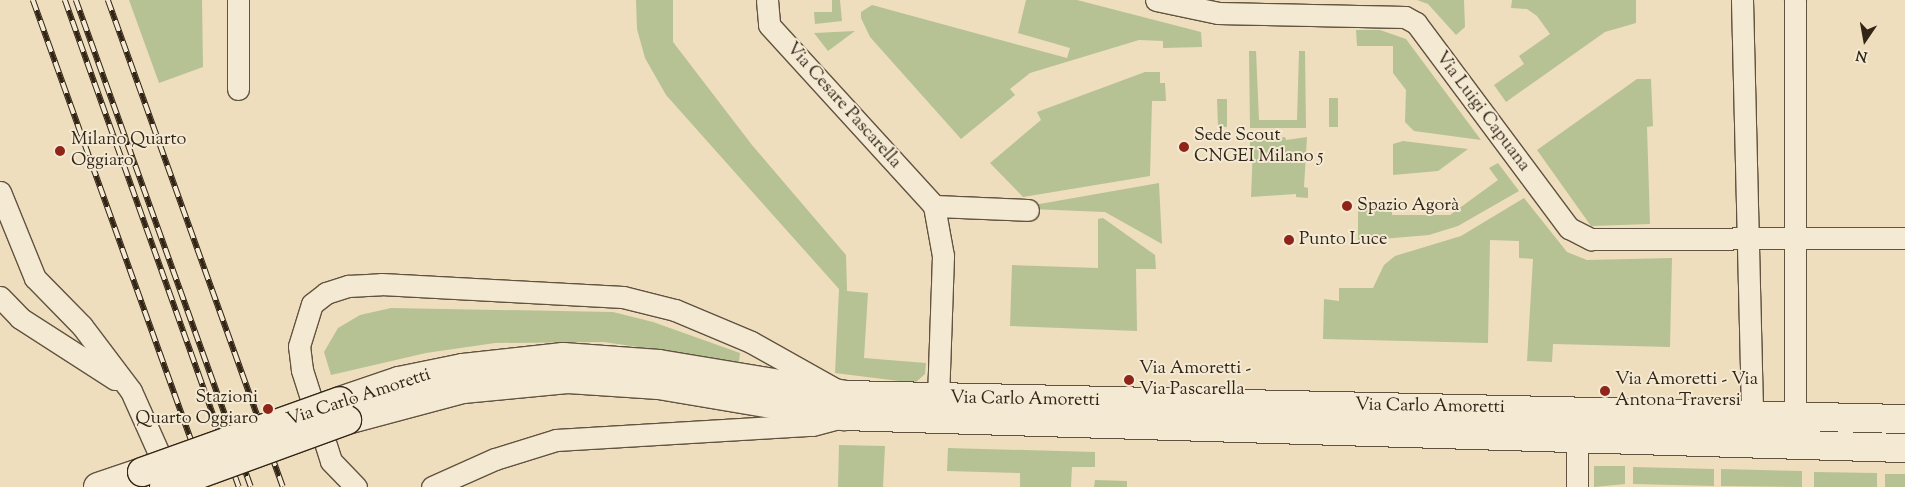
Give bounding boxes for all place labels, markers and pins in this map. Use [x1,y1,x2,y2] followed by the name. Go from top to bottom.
[1194,126,1323,168] place label: Sede Scout CNGEI Milano 5
[71,130,186,172] place label: Milano Quarto Oggiaro
[1178,141,1190,153] marker: Sede Scout CNGEI Milano 5
[53,144,67,158] marker: Milano Quarto Oggiaro
[1357,195,1459,217] place label: Spazio Agorà
[1341,200,1353,212] marker: Spazio Agorà
[1299,229,1387,251] place label: Punto Luce
[1283,234,1295,246] marker: Punto Luce
[1139,359,1251,402] place label: Via Amoretti - Via Pascarella
[1615,370,1758,412] place label: Via Amoretti - Via Antona Traversi
[1123,374,1135,386] marker: Via Amoretti - Via Pascarella
[1599,385,1611,397] marker: Via Amoretti - Via Antona Traversi
[135,388,258,430] place label: Stazioni Quarto Oggiaro
[262,403,274,415] marker: Stazioni Quarto Oggiaro

